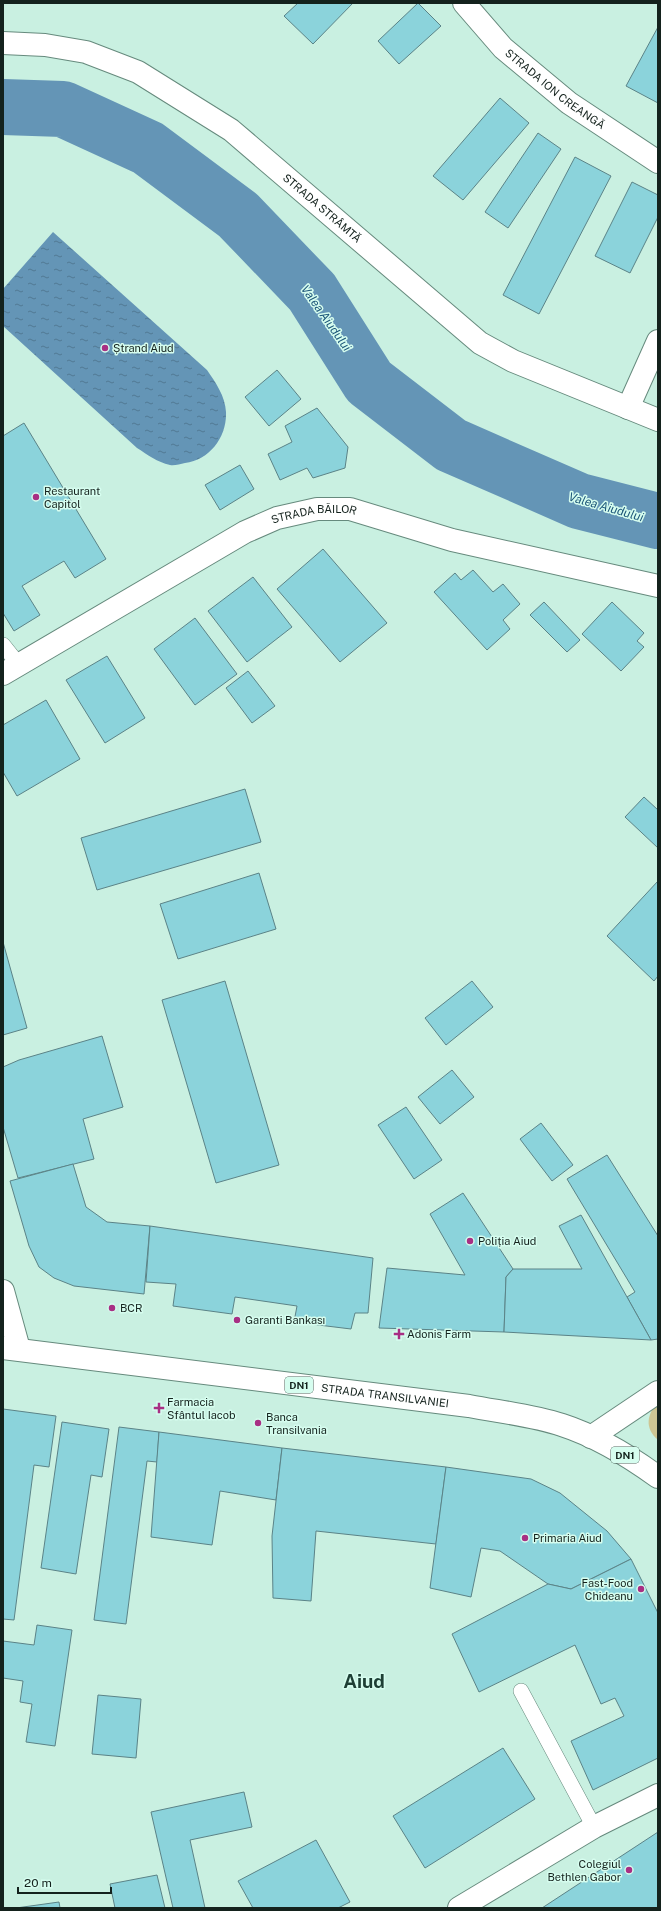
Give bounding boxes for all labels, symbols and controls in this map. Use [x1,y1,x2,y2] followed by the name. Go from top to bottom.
[503,47,607,131] street label: STRADA ION CREANGĂ
[281,171,364,245] street label: STRADA STRÂMTĂ
[298,282,354,354] water label: Valea Aiudului
[113,342,174,354] place label: Ștrand Aiud
[100,343,110,353] marker: Ștrand Aiud
[44,485,100,510] place label: Restaurant Capitol
[567,490,645,524] water label: Valea Aiudului
[31,492,41,502] marker: Restaurant Capitol
[269,503,358,526] street label: STRADA BĂILOR
[478,1235,536,1247] place label: Poliția Aiud
[465,1236,475,1246] marker: Poliția Aiud
[120,1302,142,1314] place label: BCR
[107,1303,117,1313] marker: BCR
[245,1314,325,1326] place label: Garanti Bankası
[232,1315,242,1325] marker: Garanti Bankası
[407,1328,471,1340] place label: Adonis Farm
[394,1329,404,1339] marker: Adonis Farm
[285,1377,313,1393] road number: DN1
[321,1382,450,1409] street label: STRADA TRANSILVANIEI
[167,1396,236,1421] place label: Farmacia Sfântul Iacob
[154,1403,164,1413] marker: Farmacia Sfântul Iacob
[266,1411,327,1436] place label: Banca Transilvania
[253,1418,263,1428] marker: Banca Transilvania
[611,1447,639,1463] road number: DN1
[533,1532,602,1544] place label: Primaria Aiud
[520,1533,530,1543] marker: Primaria Aiud
[582,1577,633,1602] place label: Fast-Food Chideanu
[636,1584,646,1594] marker: Fast-Food Chideanu
[343,1670,385,1692] district label: Aiud
[547,1858,621,1883] place label: Colegiul Bethlen Gabor
[624,1865,634,1875] marker: Colegiul Bethlen Gabor
[18,1869,111,1895] scale bar
[24,1876,52,1890] text: 20 m

